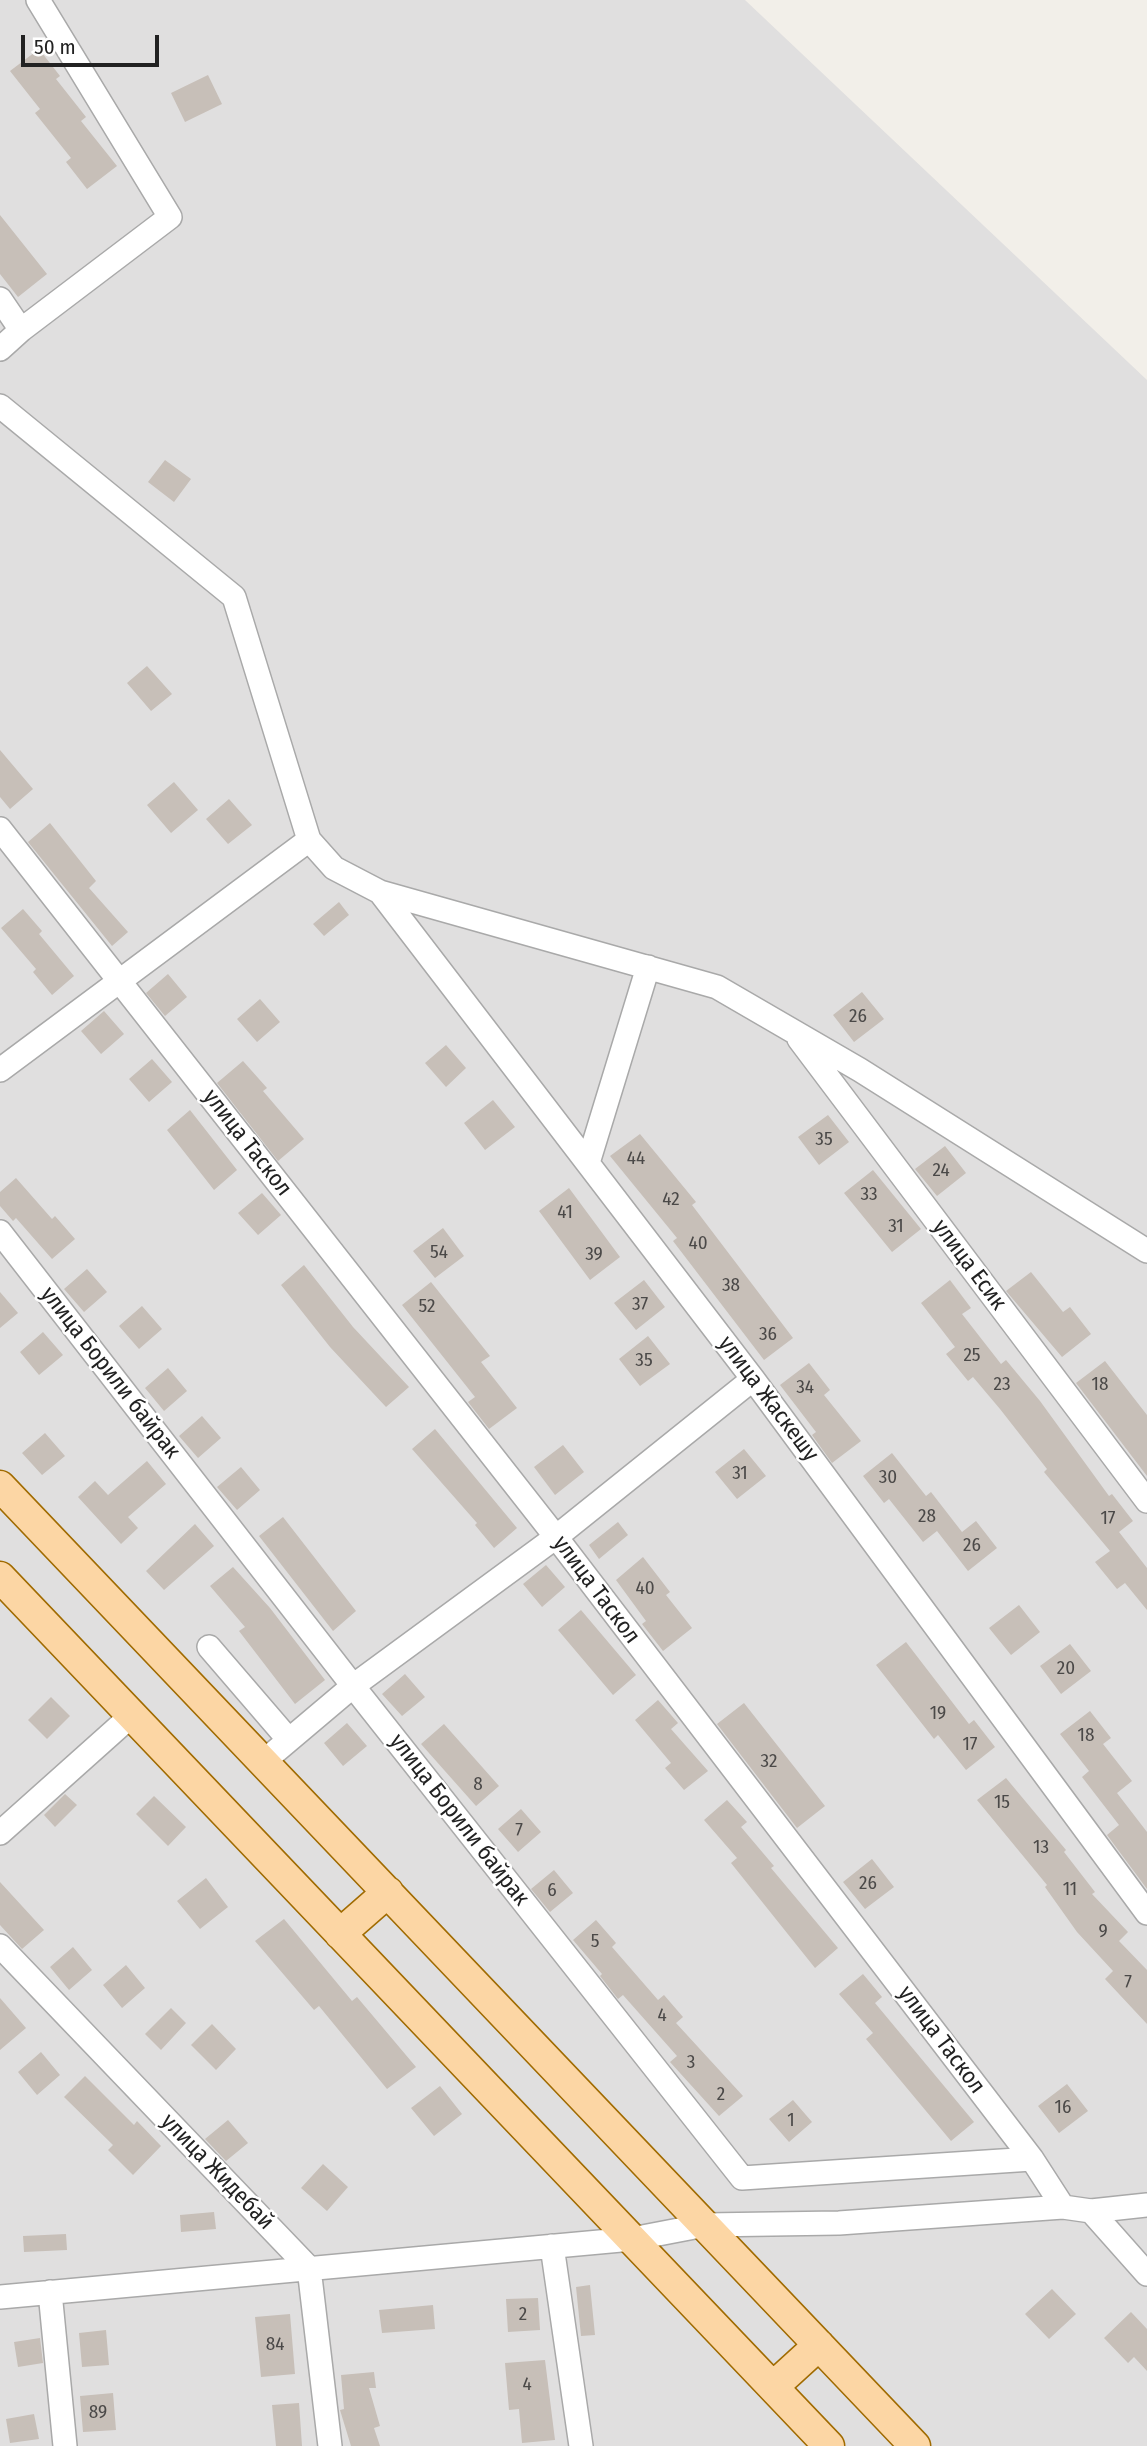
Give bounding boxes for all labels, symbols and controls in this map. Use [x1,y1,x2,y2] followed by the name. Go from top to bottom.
[24,21,163,65] scale bar
[34,34,76,60] text: 50 m
[849,1006,867,1028] house number: 26
[197,1084,297,1202] street label: улица Таскол
[815,1129,833,1151] house number: 35
[627,1148,645,1170] house number: 44
[932,1160,950,1182] house number: 24
[860,1184,878,1206] house number: 33
[662,1189,680,1211] house number: 42
[557,1202,573,1224] house number: 41
[926,1214,1012,1316] street label: улица Есик
[888,1216,904,1238] house number: 31
[688,1233,708,1255] house number: 40
[430,1242,448,1264] house number: 54
[585,1244,603,1266] house number: 39
[722,1275,740,1297] house number: 38
[34,1281,186,1465] street label: улица Борили байрак
[632,1294,648,1316] house number: 37
[419,1296,435,1318] house number: 52
[759,1324,777,1346] house number: 36
[712,1331,824,1467] street label: улица Жаскешу
[963,1345,981,1367] house number: 25
[635,1350,653,1372] house number: 35
[994,1374,1010,1396] house number: 23
[1092,1374,1108,1396] house number: 18
[796,1377,814,1399] house number: 34
[732,1463,748,1485] house number: 31
[879,1467,897,1489] house number: 30
[918,1506,936,1528] house number: 28
[1100,1508,1116,1530] house number: 17
[546,1531,646,1649] street label: улица Таскол
[963,1535,981,1557] house number: 26
[635,1578,655,1600] house number: 40
[1057,1658,1075,1680] house number: 20
[930,1703,946,1725] house number: 19
[1078,1725,1094,1747] house number: 18
[383,1728,535,1912] street label: улица Борили байрак
[962,1734,978,1756] house number: 17
[761,1751,777,1773] house number: 32
[473,1774,483,1796] house number: 8
[994,1792,1010,1814] house number: 15
[515,1820,523,1842] house number: 7
[1033,1837,1049,1859] house number: 13
[859,1873,877,1895] house number: 26
[1063,1879,1077,1901] house number: 11
[547,1880,557,1902] house number: 6
[1098,1921,1108,1943] house number: 9
[591,1931,599,1953] house number: 5
[1124,1972,1132,1994] house number: 7
[891,1981,991,2099] street label: улица Таскол
[657,2005,667,2027] house number: 4
[687,2052,695,2074] house number: 3
[717,2084,725,2106] house number: 2
[1055,2097,1071,2119] house number: 16
[155,2108,279,2236] street label: улица Жидебай
[787,2110,795,2132] house number: 1
[519,2304,527,2326] house number: 2
[266,2334,284,2356] house number: 84
[522,2374,532,2396] house number: 4
[89,2402,107,2424] house number: 89

